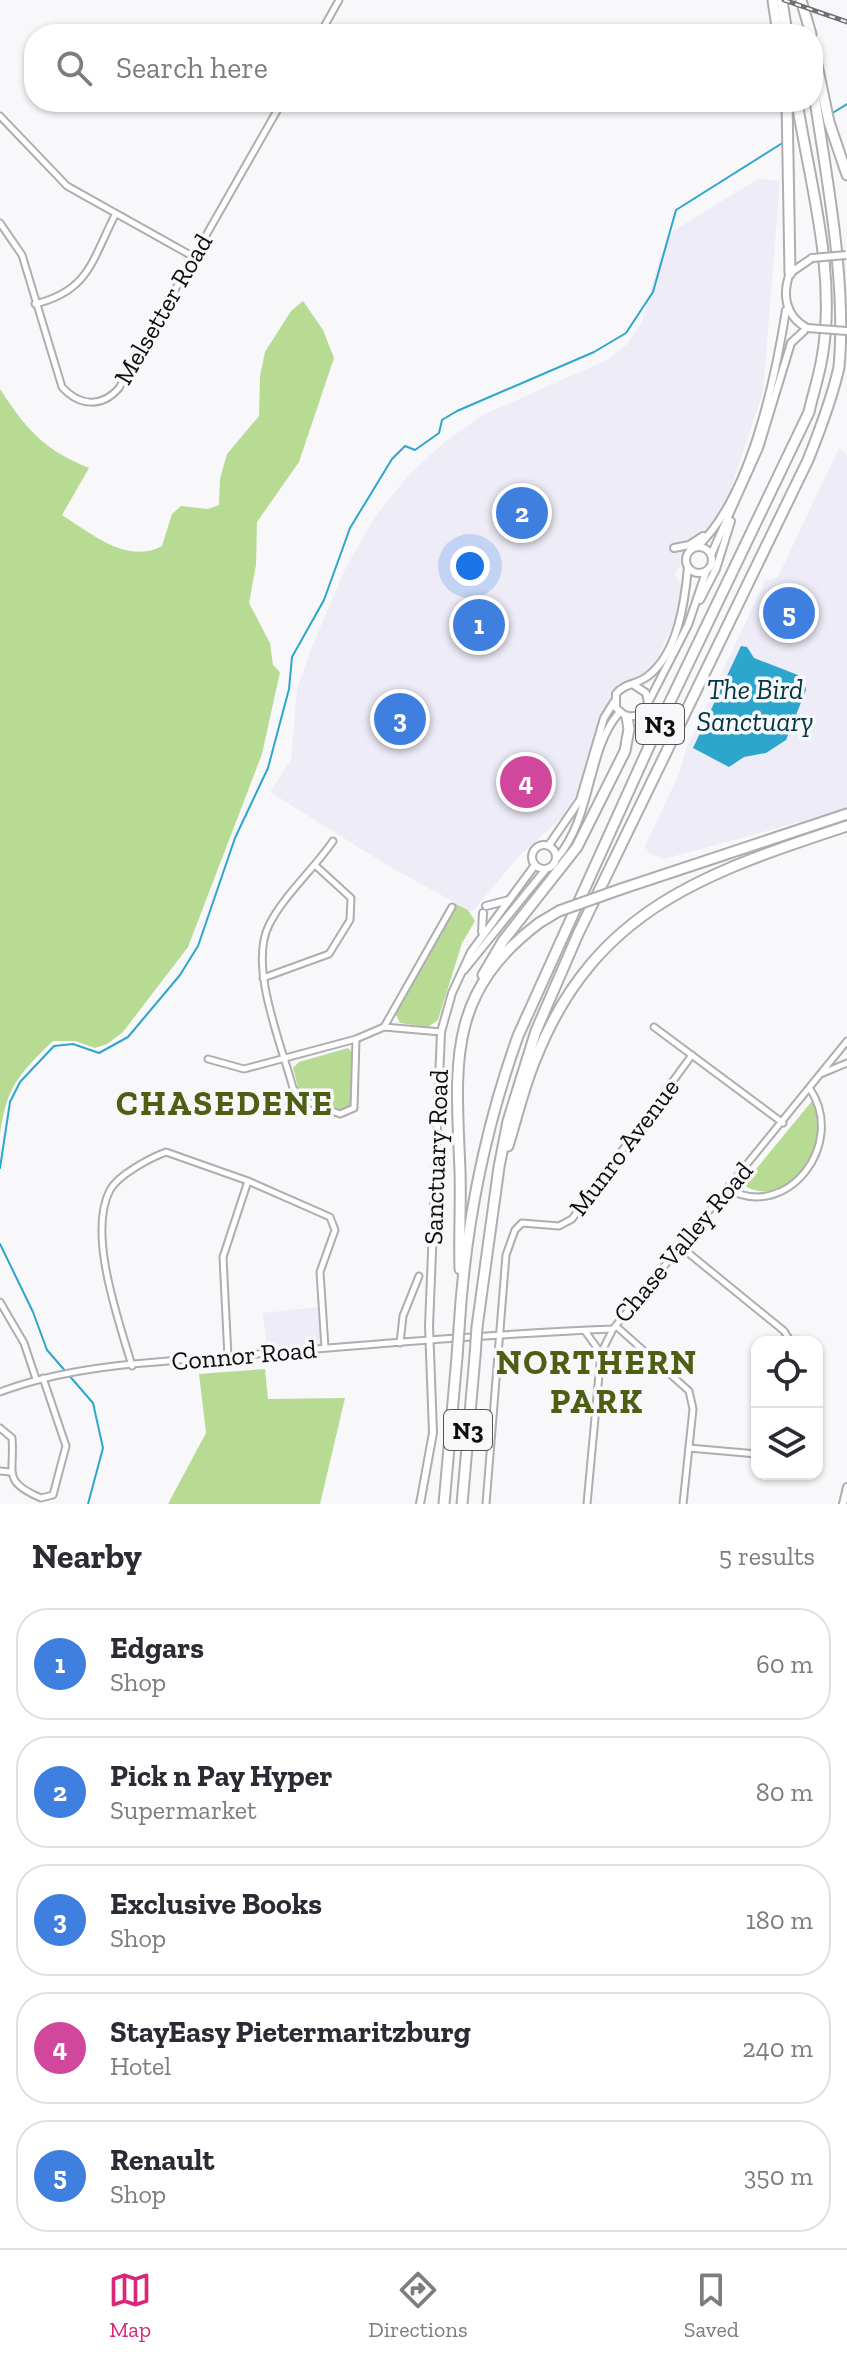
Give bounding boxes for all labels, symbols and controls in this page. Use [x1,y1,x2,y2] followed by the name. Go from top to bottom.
[24,24,823,112] search box
[52,46,96,90] icon: search
[116,50,268,86] text: Search here
[107,228,219,390] street label: Melsetter Road
[496,483,548,543] pin: 2
[450,546,490,586] your location
[763,583,815,643] pin: 5
[453,595,505,655] pin: 1
[697,673,813,738] water label: The Bird Sanctuary
[374,689,426,749] pin: 3
[636,704,684,744] road number: N3
[500,752,552,812] pin: 4
[417,1069,455,1245] street label: Sanctuary Road
[562,1072,686,1222] street label: Munro Avenue
[116,1083,334,1124] district label: CHASEDENE
[606,1155,760,1329] street label: Chase Valley Road
[170,1333,318,1377] street label: Connor Road
[751,1336,823,1480] map controls
[751,1336,823,1408] button: locate
[496,1342,698,1422] district label: NORTHERN PARK
[751,1408,823,1480] button: layers
[444,1410,492,1450] road number: N3
[32,1536,142,1577] text: Nearby
[719,1540,815,1572] text: 5 results
[110,1630,204,1666] text: Edgars
[55,1648,65,1680] text: 1
[756,1648,813,1680] text: 60 m
[110,1666,166,1698] text: Shop
[110,1758,332,1794] text: Pick n Pay Hyper
[53,1776,67,1808] text: 2
[756,1776,813,1808] text: 80 m
[110,1794,257,1826] text: Supermarket
[110,1886,322,1922] text: Exclusive Books
[53,1904,67,1936] text: 3
[746,1904,813,1936] text: 180 m
[110,1922,166,1954] text: Shop
[110,2014,471,2050] text: StayEasy Pietermaritzburg
[53,2032,67,2064] text: 4
[742,2032,813,2064] text: 240 m
[110,2050,171,2082] text: Hotel
[110,2142,214,2178] text: Renault
[53,2160,67,2192] text: 5
[744,2160,813,2192] text: 350 m
[110,2178,166,2210] text: Shop
[108,2268,152,2343] tab: Map
[368,2268,468,2343] tab: Directions
[684,2268,739,2343] tab: Saved

